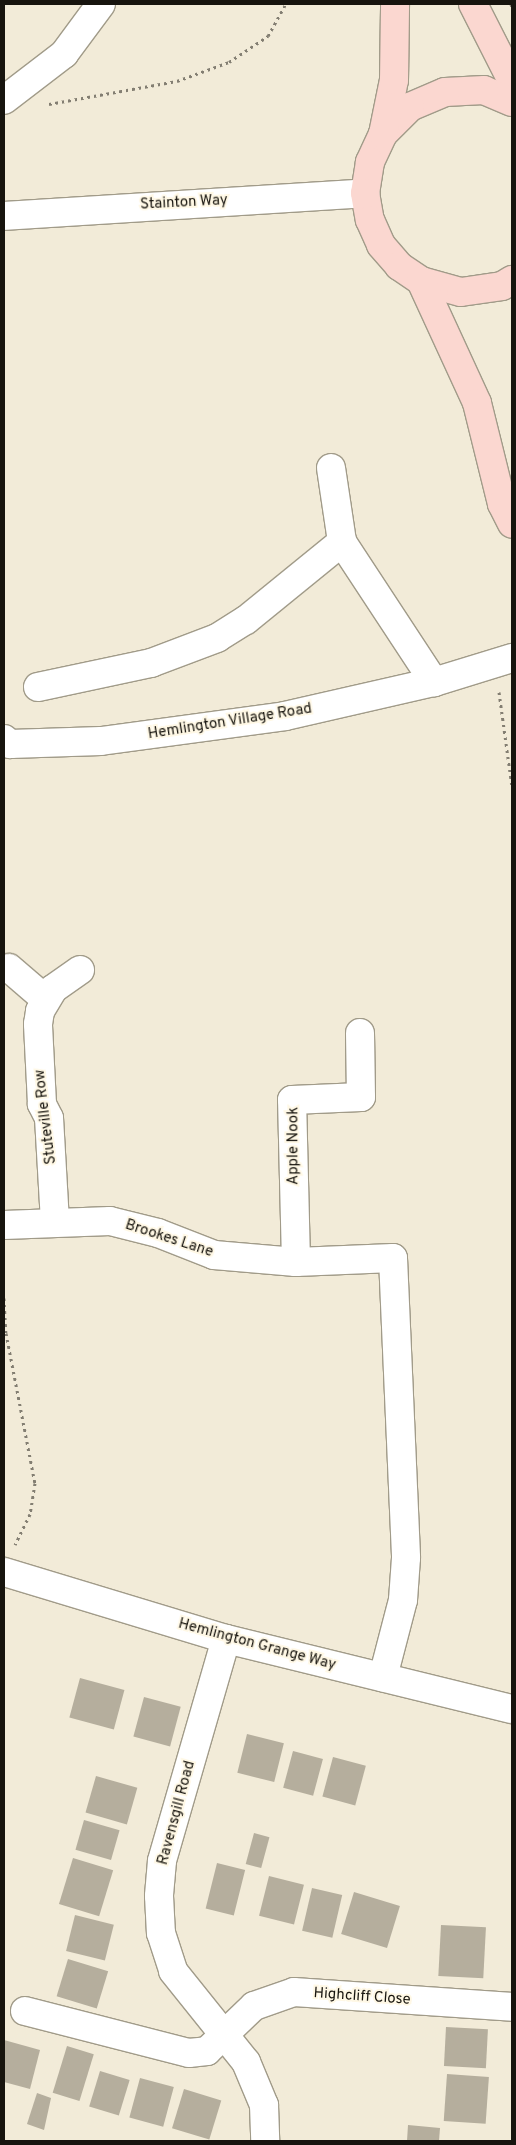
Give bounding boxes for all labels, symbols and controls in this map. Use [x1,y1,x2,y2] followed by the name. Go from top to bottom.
[140,192,228,214] street label: Stainton Way
[146,700,314,744] street label: Hemlington Village Road
[31,1069,61,1165] street label: Stuteville Row
[285,1107,303,1185] street label: Apple Nook
[123,1216,215,1262] street label: Brookes Lane
[176,1615,338,1675] street label: Hemlington Grange Way
[154,1759,200,1867] street label: Ravensgill Road
[313,1985,411,2009] street label: Highcliff Close

